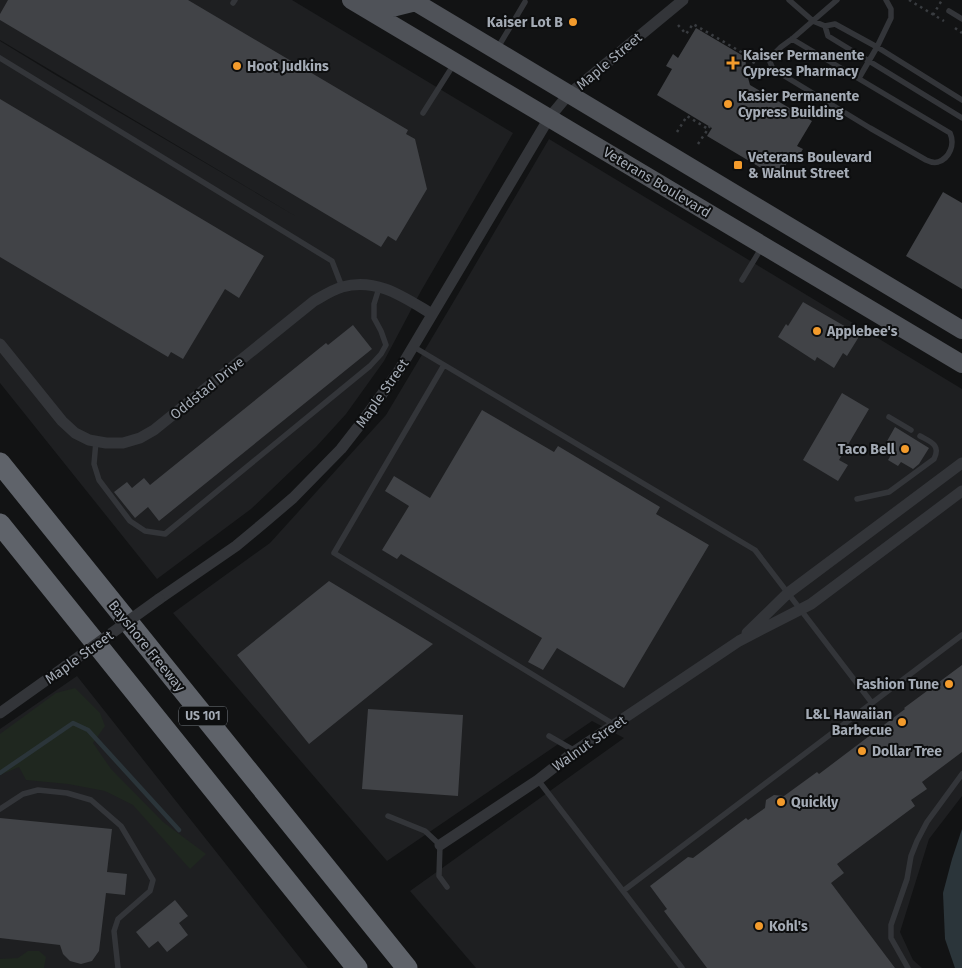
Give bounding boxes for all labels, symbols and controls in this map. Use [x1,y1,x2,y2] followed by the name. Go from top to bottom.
[487,14,563,31] place label: Kaiser Lot B
[567,16,579,28] marker: Kaiser Lot B
[573,28,646,94] street label: Maple Street
[743,47,865,80] place label: Kaiser Permanente Cypress Pharmacy
[727,57,739,69] marker: Kaiser Permanente Cypress Pharmacy
[247,58,329,75] place label: Hoot Judkins
[231,60,243,72] marker: Hoot Judkins
[738,88,859,121] place label: Kasier Permanente Cypress Building
[722,98,734,110] marker: Kasier Permanente Cypress Building
[600,144,714,221] street label: Veterans Boulevard
[747,149,872,182] place label: Veterans Boulevard & Walnut Street
[732,159,744,171] marker: Veterans Boulevard & Walnut Street
[826,323,898,340] place label: Applebee's
[811,325,823,337] marker: Applebee's
[167,353,248,423] street label: Oddstad Drive
[352,355,413,431] street label: Maple Street
[838,441,896,458] place label: Taco Bell
[899,443,911,455] marker: Taco Bell
[105,597,189,696] street label: Bayshore Freeway
[42,626,117,688] street label: Maple Street
[856,676,939,693] place label: Fashion Tune
[943,678,955,690] marker: Fashion Tune
[179,706,227,726] road number: US 101
[805,706,892,739] place label: L&L Hawaiian Barbecue
[549,711,630,775] street label: Walnut Street
[896,716,908,728] marker: L&L Hawaiian Barbecue
[872,743,942,760] place label: Dollar Tree
[856,745,868,757] marker: Dollar Tree
[791,794,839,811] place label: Quickly
[775,796,787,808] marker: Quickly
[769,918,808,935] place label: Kohl's
[753,920,765,932] marker: Kohl's

